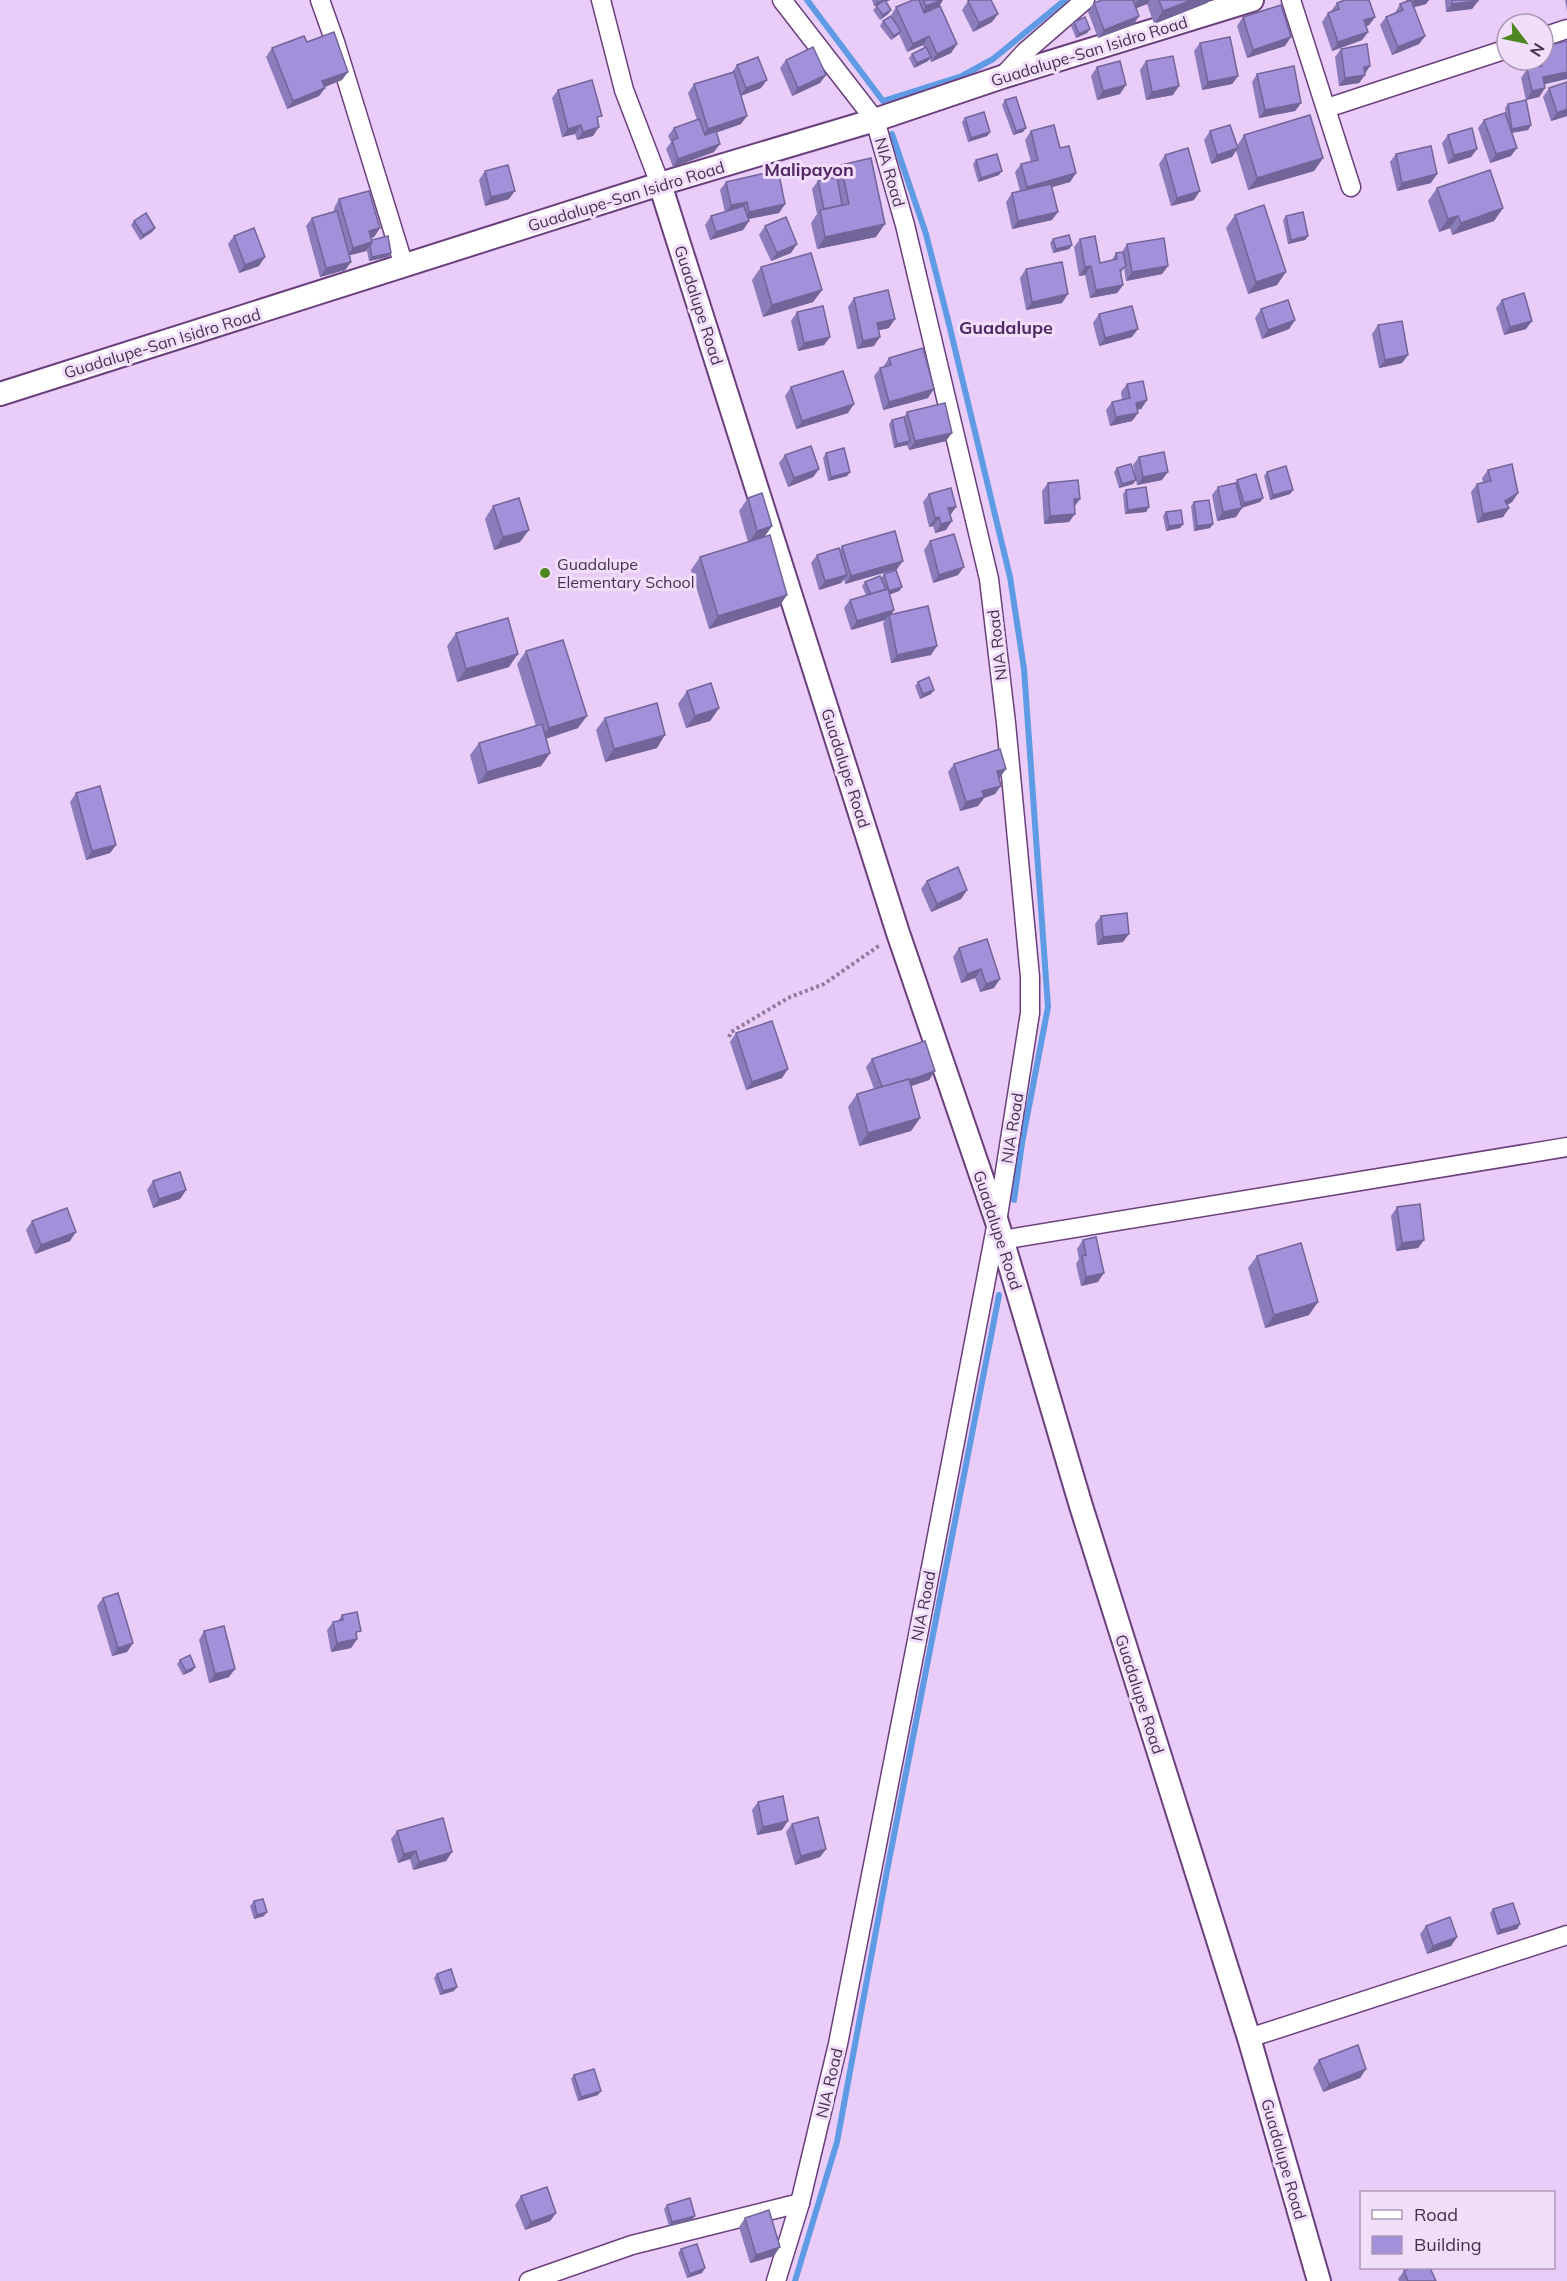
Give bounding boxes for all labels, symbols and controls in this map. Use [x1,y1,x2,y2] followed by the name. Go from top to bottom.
[988,12,1190,90] street label: Guadalupe-San Isidro Road
[1495,12,1555,72] north arrow
[1526,40,1549,60] text: N
[871,135,909,209] street label: NIA Road
[525,157,727,235] street label: Guadalupe-San Isidro Road
[764,158,854,181] district label: Malipayon
[670,243,728,367] street label: Guadalupe Road
[61,304,263,382] street label: Guadalupe-San Isidro Road
[959,316,1053,339] district label: Guadalupe
[557,554,695,592] place label: Guadalupe Elementary School
[538,566,552,580] marker: Guadalupe Elementary School
[983,608,1011,682] street label: NIA Road
[817,706,875,830] street label: Guadalupe Road
[997,1091,1027,1165] street label: NIA Road
[969,1168,1027,1292] street label: Guadalupe Road
[906,1569,940,1643] street label: NIA Road
[1111,1632,1169,1756] street label: Guadalupe Road
[811,2046,847,2120] street label: NIA Road
[1257,2096,1311,2222] street label: Guadalupe Road
[1360,2191,1555,2269] legend
[1414,2203,1458,2226] text: Road
[1414,2233,1482,2256] text: Building

